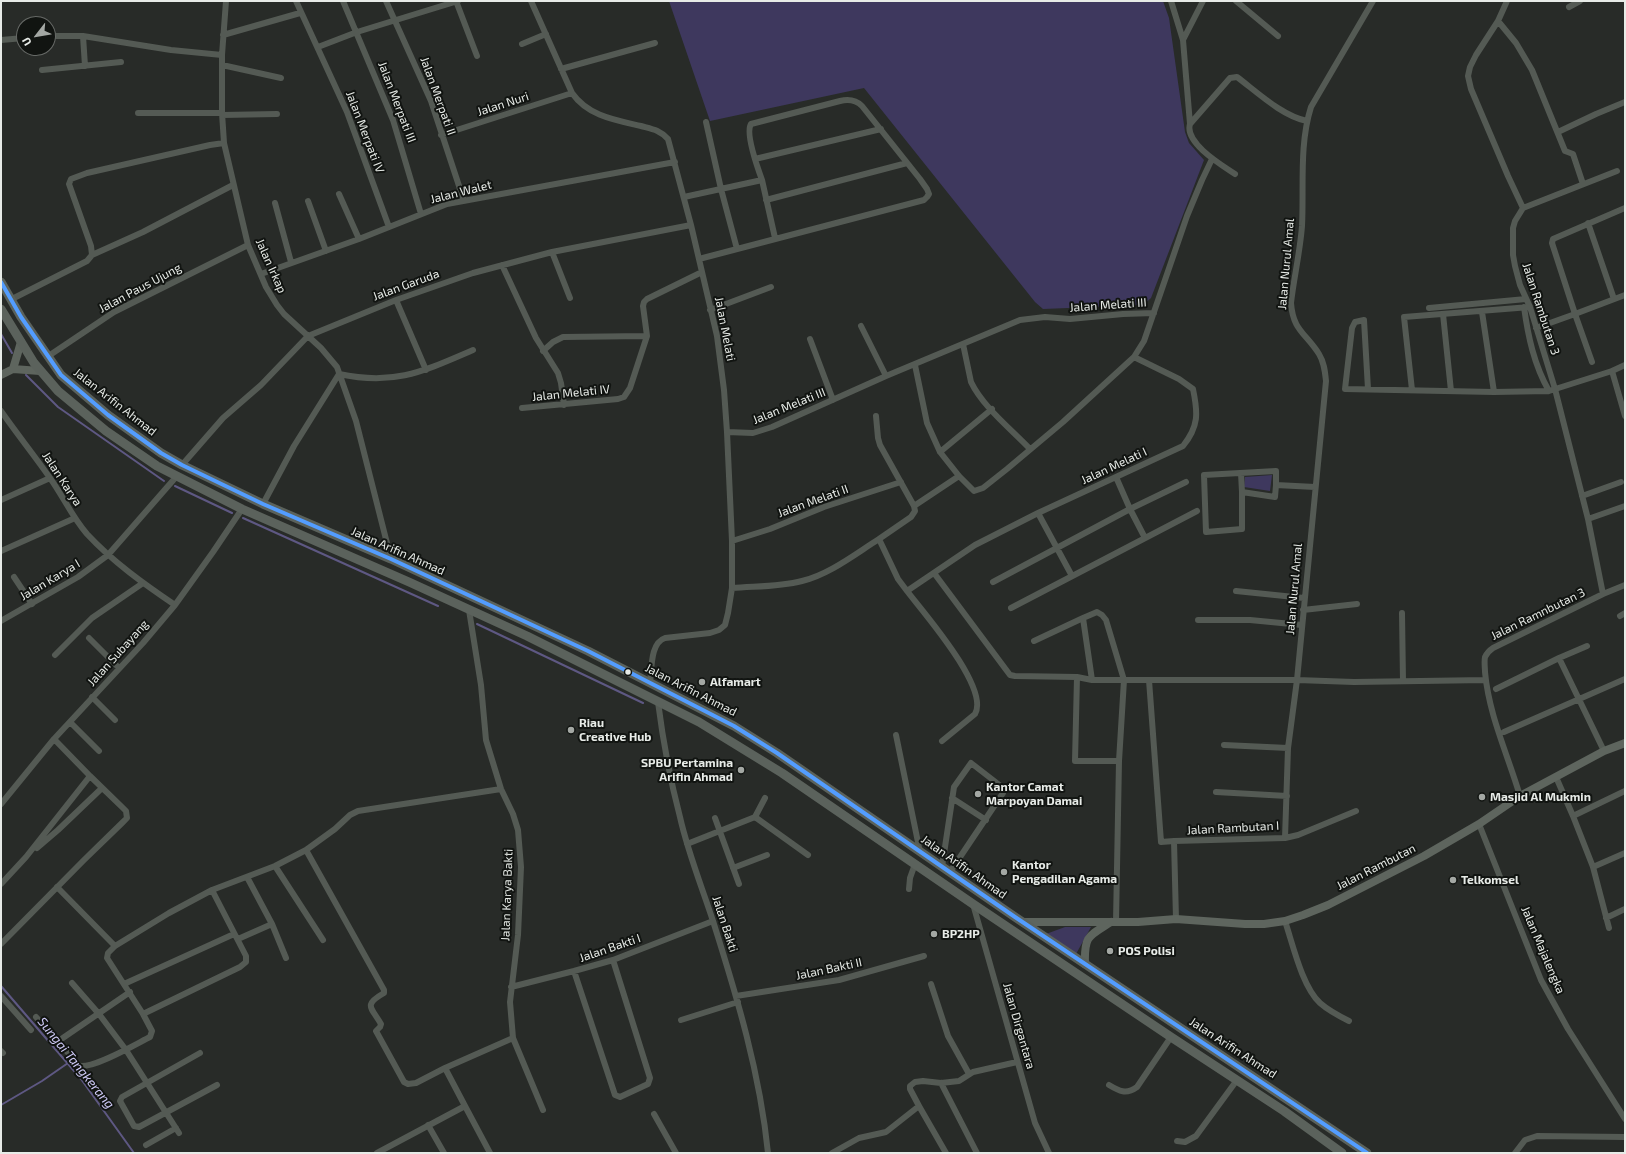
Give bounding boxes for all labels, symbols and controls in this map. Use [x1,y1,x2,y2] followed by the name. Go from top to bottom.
[16,16,56,56] north arrow
[19,35,34,49] text: U
[417,55,459,137] street label: Jalan Merpati II
[375,60,419,144] street label: Jalan Merpati III
[343,89,387,175] street label: Jalan Merpati IV
[475,89,531,119] street label: Jalan Nuri
[429,177,493,207] street label: Jalan Walet
[1275,218,1297,310] street label: Jalan Nurul Amal
[253,237,289,295] street label: Jalan Irkap
[96,260,184,316] street label: Jalan Paus Ujung
[1519,261,1563,357] street label: Jalan Rambutan 3
[371,266,441,304] street label: Jalan Garuda
[1069,295,1147,315] street label: Jalan Melati III
[712,296,738,362] street label: Jalan Melati
[71,365,159,439] street label: Jalan Arifin Ahmad
[531,382,611,404] street label: Jalan Melati IV
[750,385,828,427] street label: Jalan Melati III
[1079,444,1149,488] street label: Jalan Melati I
[39,449,85,509] street label: Jalan Karya
[776,482,850,520] street label: Jalan Melati II
[349,524,447,578] street label: Jalan Arifin Ahmad
[1283,543,1305,635] street label: Jalan Nurul Amal
[17,556,83,604] street label: Jalan Karya I
[1489,585,1587,643] street label: Jalan Ramnbutan 3
[85,617,151,689] street label: Jalan Subayang
[643,661,739,719] street label: Jalan Arifin Ahmad
[623,667,633,677] unlabelled marker
[710,675,761,689] place label: Alfamart
[697,677,707,687] marker: Alfamart
[579,716,651,744] place label: Riau Creative Hub
[566,725,576,735] marker: Riau Creative Hub
[641,756,733,784] place label: SPBU Pertamina Arifin Ahmad
[736,765,746,775] marker: SPBU Pertamina Arifin Ahmad
[986,780,1082,808] place label: Kantor Camat Marpoyan Damai
[973,789,983,799] marker: Kantor Camat Marpoyan Damai
[1490,790,1591,804] place label: Masjid Al Mukmin
[1477,792,1487,802] marker: Masjid Al Mukmin
[1186,818,1280,838] street label: Jalan Rambutan I
[918,832,1010,902] street label: Jalan Arifin Ahmad
[1334,841,1418,893] street label: Jalan Rambutan
[498,849,516,941] street label: Jalan Karya Bakti
[1012,858,1117,886] place label: Kantor Pengadilan Agama
[999,867,1009,877] marker: Kantor Pengadilan Agama
[1461,873,1519,887] place label: Telkomsel
[1448,875,1458,885] marker: Telkomsel
[709,894,741,954] street label: Jalan Bakti
[1518,904,1568,996] street label: Jalan Majalengka
[942,927,980,941] place label: BP2HP
[929,929,939,939] marker: BP2HP
[577,931,643,965] street label: Jalan Bakti I
[1118,944,1175,958] place label: POS Polisi
[1105,946,1115,956] marker: POS Polisi
[795,955,863,983] street label: Jalan Bakti II
[1000,981,1038,1071] street label: Jalan Dirgantara
[34,1014,118,1112] water label: Sungai Tangkerang
[1187,1014,1279,1082] street label: Jalan Arifin Ahmad

